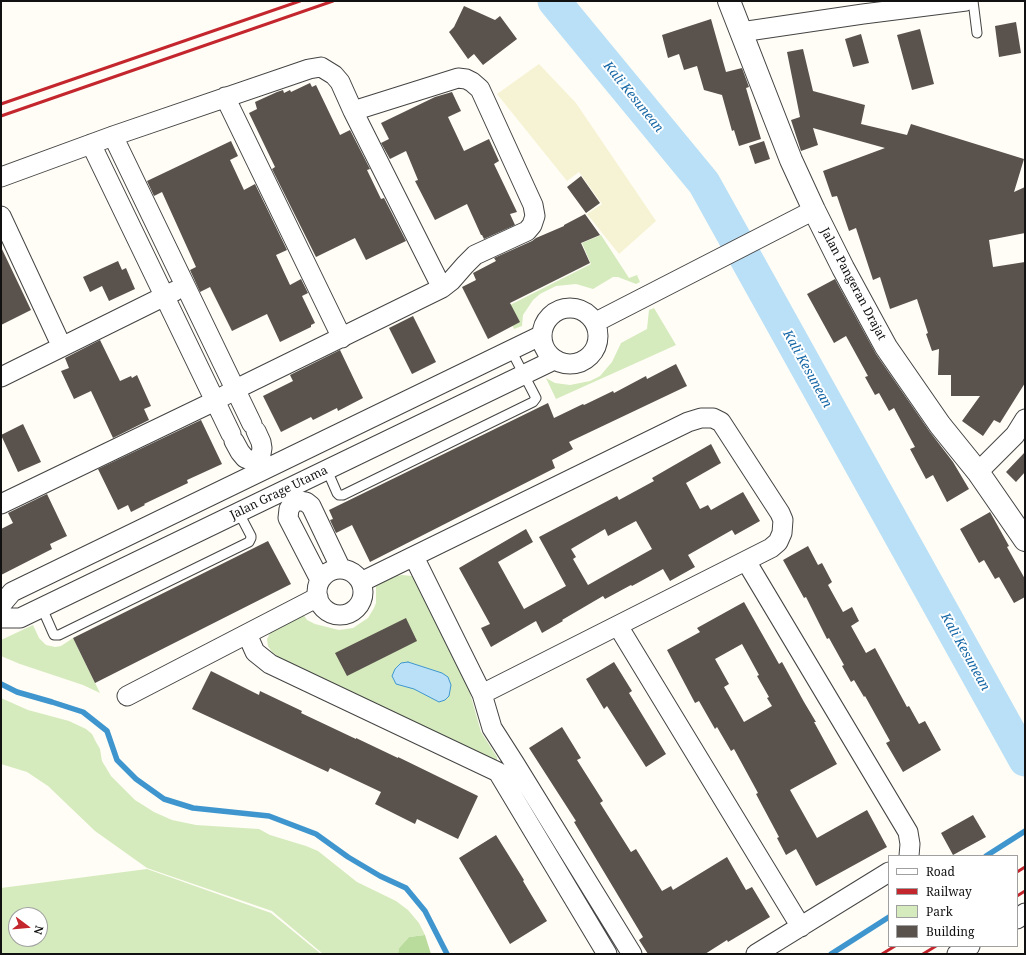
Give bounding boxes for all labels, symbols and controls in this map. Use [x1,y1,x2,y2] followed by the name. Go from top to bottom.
[600,58,666,136] water label: Kali Kesunean
[817,225,889,343] street label: Jalan Pangeran Drajat
[779,327,835,411] water label: Kali Kesunean
[228,463,330,523] street label: Jalan Grage Utama
[937,610,993,694] water label: Kali Kesunean
[888,855,1018,947] legend
[926,863,955,880] text: Road
[926,883,972,900] text: Railway
[926,903,953,920] text: Park
[8,907,48,947] north arrow
[926,923,974,940] text: Building
[31,924,47,936] text: N

